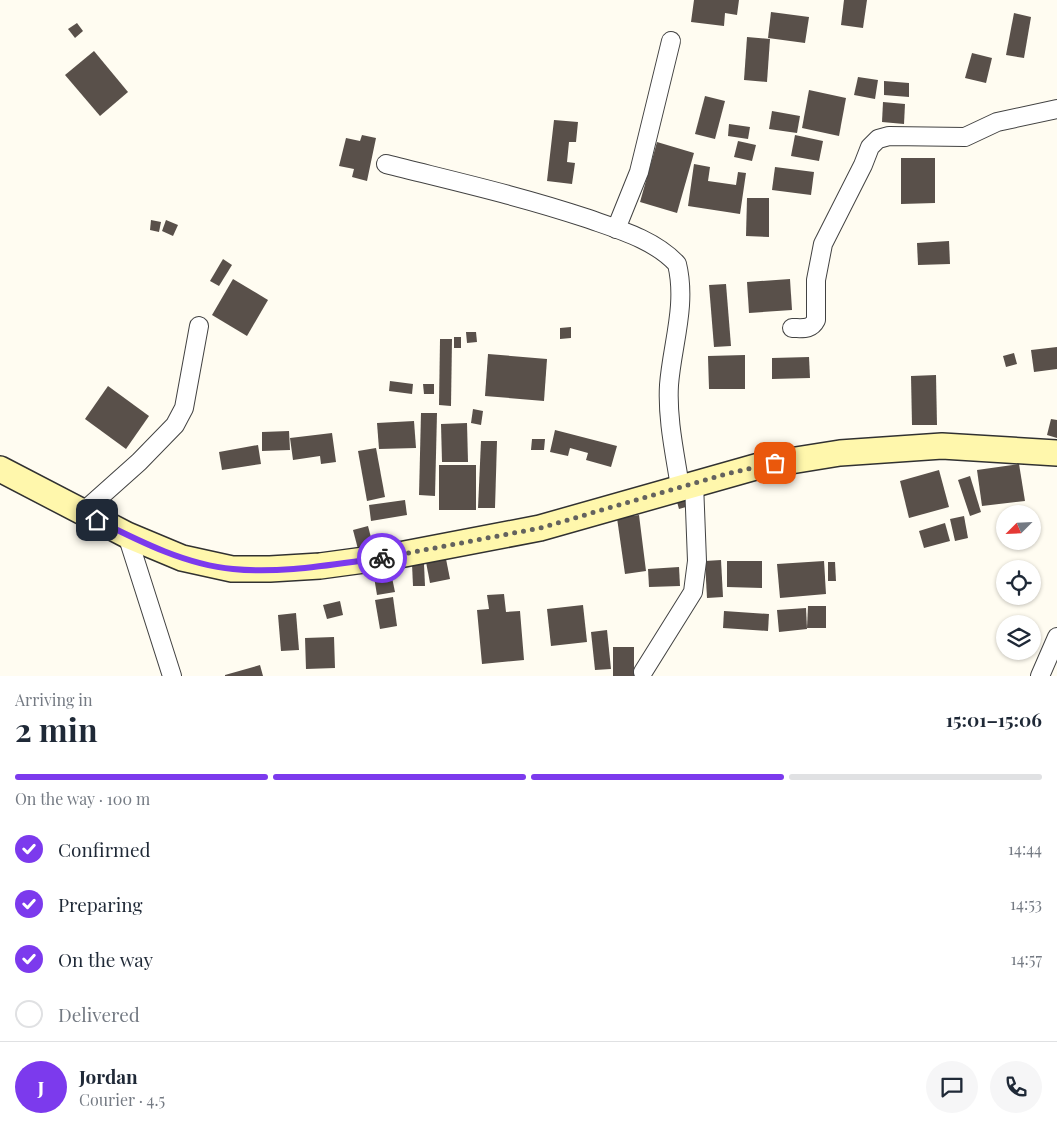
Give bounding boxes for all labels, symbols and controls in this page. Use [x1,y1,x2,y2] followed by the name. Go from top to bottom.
[754,442,796,484] pin
[761,449,789,477] icon: bag
[76,499,118,541] pin
[996,505,1041,550] north arrow
[996,505,1041,660] map controls
[83,506,111,534] icon: home
[357,533,407,583] courier
[368,544,396,572] icon: bike
[996,560,1041,605] button: locate
[996,615,1041,660] button: layers
[15,689,93,710] text: Arriving in
[946,706,1042,732] text: 15:01–15:06
[15,707,98,750] text: 2 min
[15,788,150,809] text: On the way · 100 m
[15,835,43,863] icon: check
[58,836,151,862] text: Confirmed
[1008,838,1042,859] text: 14:44
[15,890,43,918] icon: check
[58,891,143,917] text: Preparing
[1010,893,1042,914] text: 14:53
[15,945,43,973] icon: check
[58,946,153,972] text: On the way
[1011,948,1042,969] text: 14:57
[58,1001,140,1027] text: Delivered
[926,1061,978,1113] button: chat
[990,1061,1042,1113] button: phone
[79,1063,138,1089] text: Jordan
[38,1074,44,1100] text: J
[79,1089,165,1110] text: Courier · 4.5

